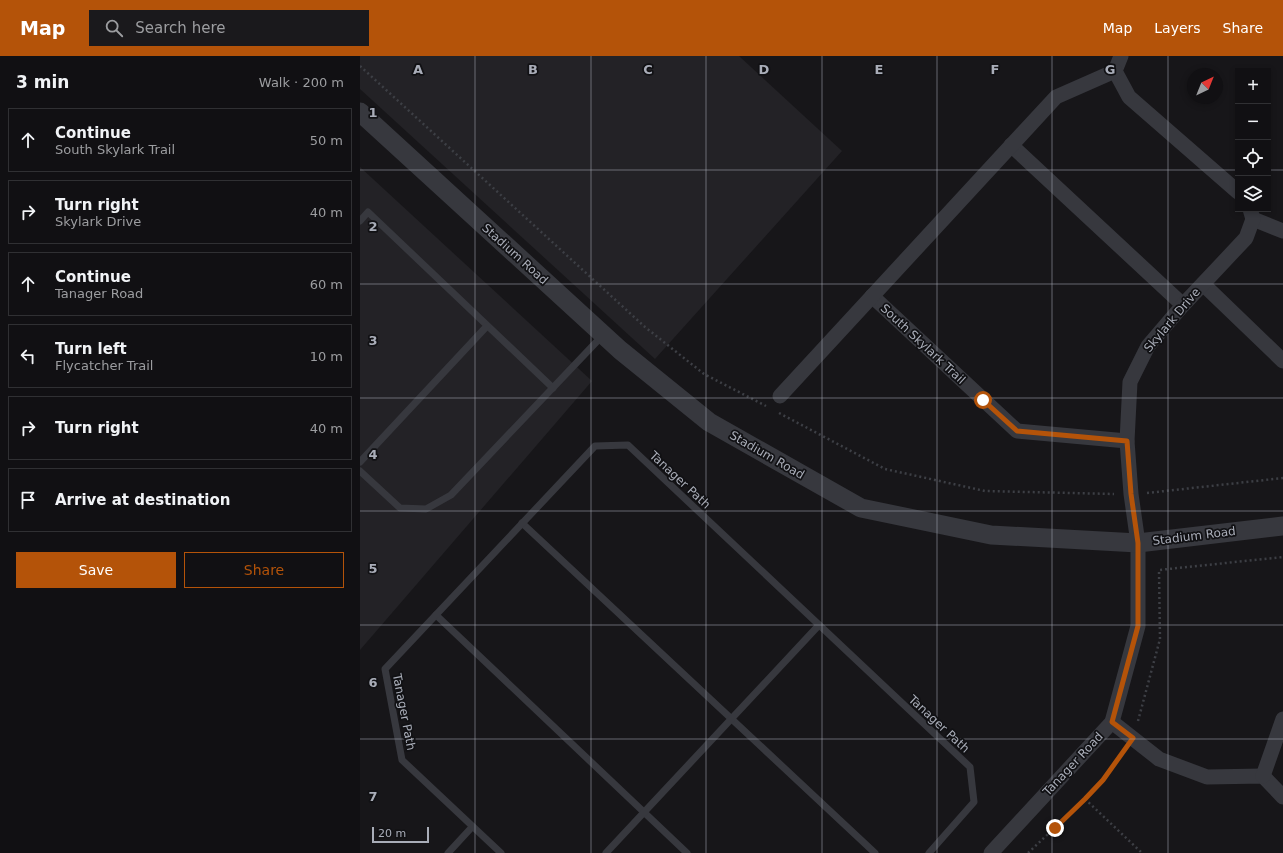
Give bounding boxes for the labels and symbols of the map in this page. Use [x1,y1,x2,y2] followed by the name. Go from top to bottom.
[413,62,423,77] text: A
[528,62,538,77] text: B
[643,62,653,77] text: C
[759,62,770,77] text: D
[875,62,883,77] text: E
[991,62,999,77] text: F
[1105,62,1115,77] text: G
[1187,68,1223,104] north arrow
[368,105,378,120] text: 1
[368,219,378,234] text: 2
[479,221,551,287] street label: Stadium Road
[1141,285,1203,355] street label: Skylark Drive
[878,301,968,387] street label: South Skylark Trail
[368,333,378,348] text: 3
[974,391,992,409] route start
[727,428,807,482] street label: Stadium Road
[368,447,378,462] text: 4
[646,448,713,512] street label: Tanager Path
[1152,524,1236,548] street label: Stadium Road
[368,561,378,576] text: 5
[390,672,418,752] street label: Tanager Path
[368,675,378,690] text: 6
[905,692,972,756] street label: Tanager Path
[1039,729,1106,799] street label: Tanager Road
[368,789,378,804] text: 7
[1046,819,1064,837] route end
[372,825,429,844] scale bar

